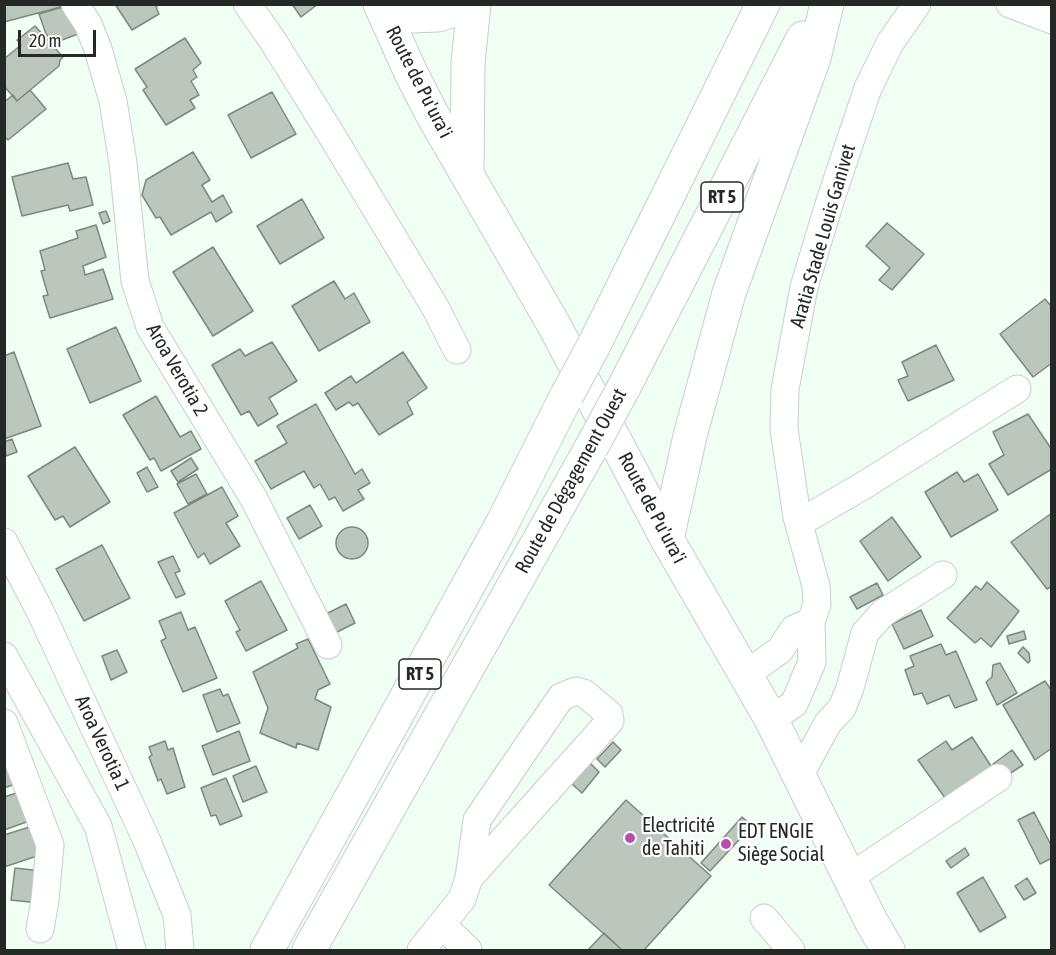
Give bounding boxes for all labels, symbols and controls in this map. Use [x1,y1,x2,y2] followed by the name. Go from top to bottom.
[21,18,99,56] scale bar
[380,22,458,142] street label: Route de Pu'ura'i
[29,30,61,51] text: 20 m
[785,141,861,331] street label: Aratia Stade Louis Ganivet
[701,182,743,212] road number: RT 5
[141,320,213,420] street label: Aroa Verotia 2
[510,384,632,578] street label: Route de Dégagement Ouest
[613,448,691,568] street label: Route de Pu'ura'i
[399,659,441,689] road number: RT 5
[69,691,135,795] street label: Aroa Verotia 1
[642,814,715,861] place label: Electricité de Tahiti
[738,820,824,867] place label: EDT ENGIE Siège Social
[623,831,637,845] marker: Electricité de Tahiti
[719,837,733,851] marker: EDT ENGIE Siège Social

